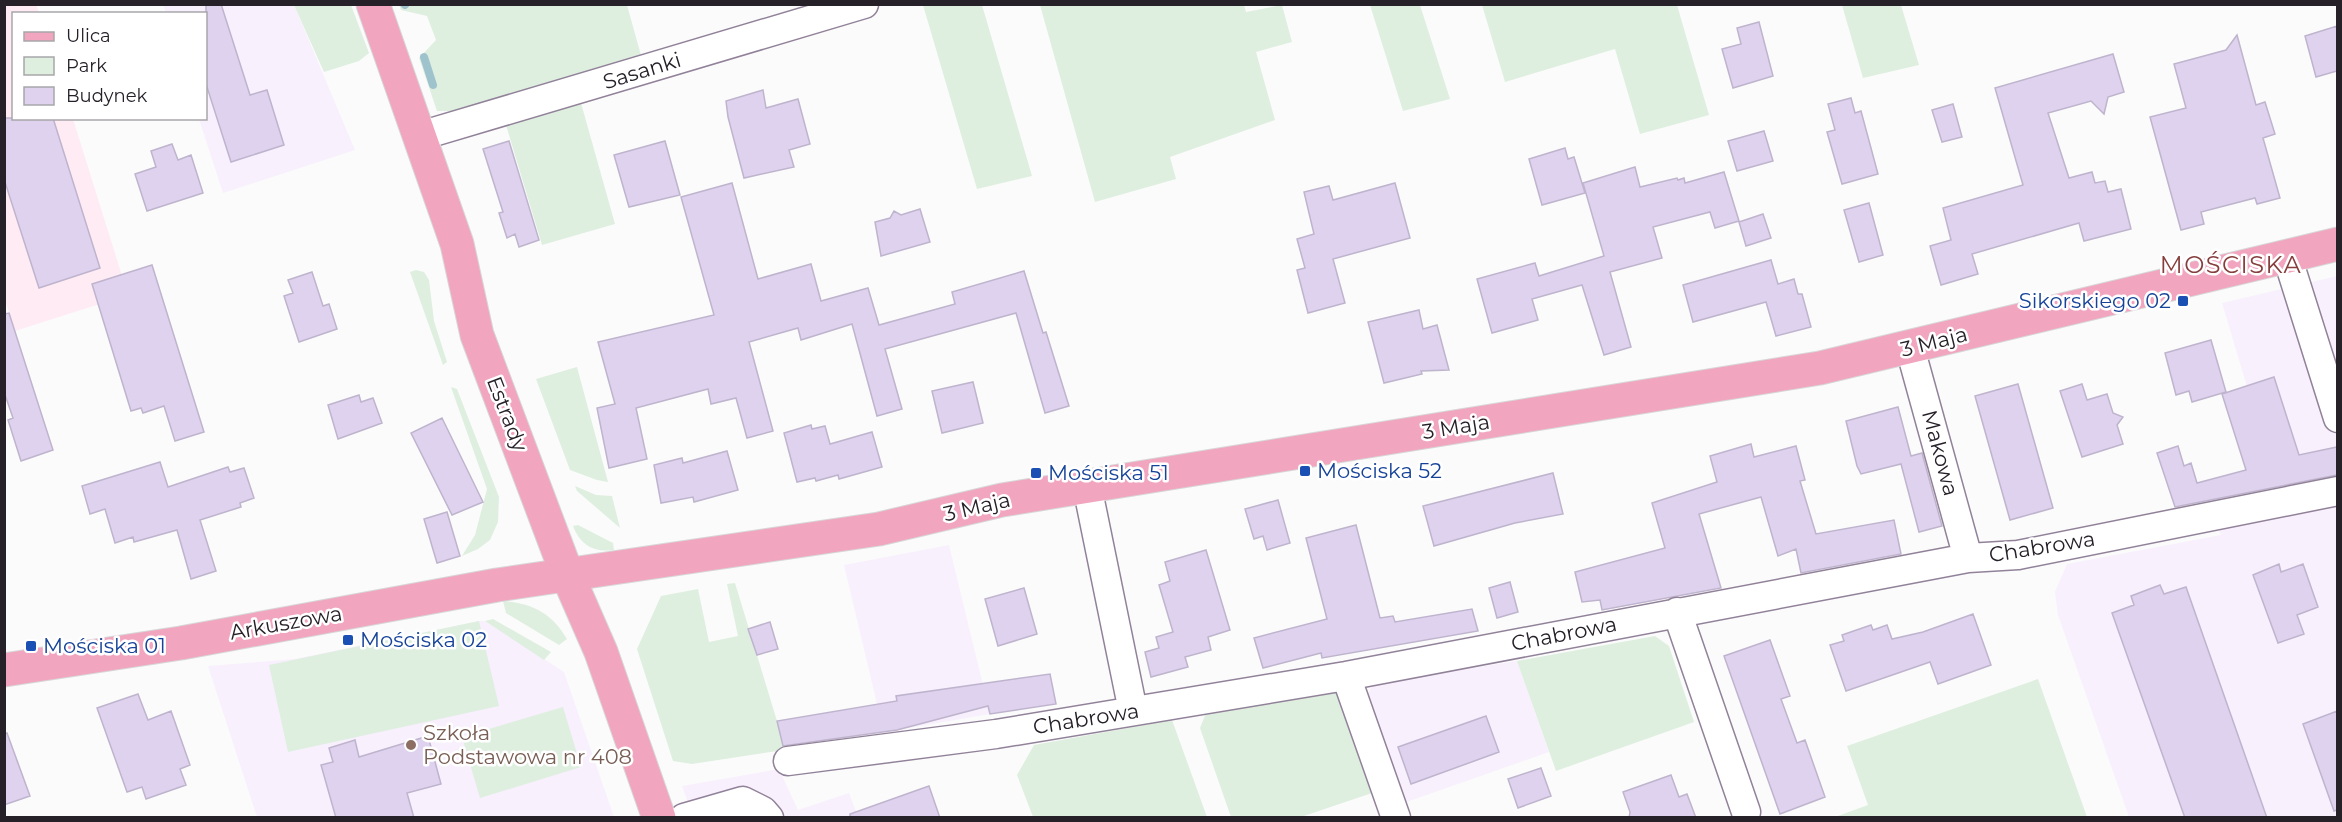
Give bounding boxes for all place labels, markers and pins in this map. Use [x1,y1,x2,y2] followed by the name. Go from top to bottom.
[2019,288,2171,313] place label: Sikorskiego 02
[2176,294,2190,308] marker: Sikorskiego 02
[1317,458,1442,483] place label: Mościska 52
[1048,460,1169,485] place label: Mościska 51
[1298,464,1312,478] marker: Mościska 52
[1029,466,1043,480] marker: Mościska 51
[360,627,487,652] place label: Mościska 02
[43,633,166,658] place label: Mościska 01
[341,633,355,647] marker: Mościska 02
[24,639,38,653] marker: Mościska 01
[423,720,632,769] place label: Szkoła Podstawowa nr 408
[404,738,418,752] marker: Szkoła Podstawowa nr 408

